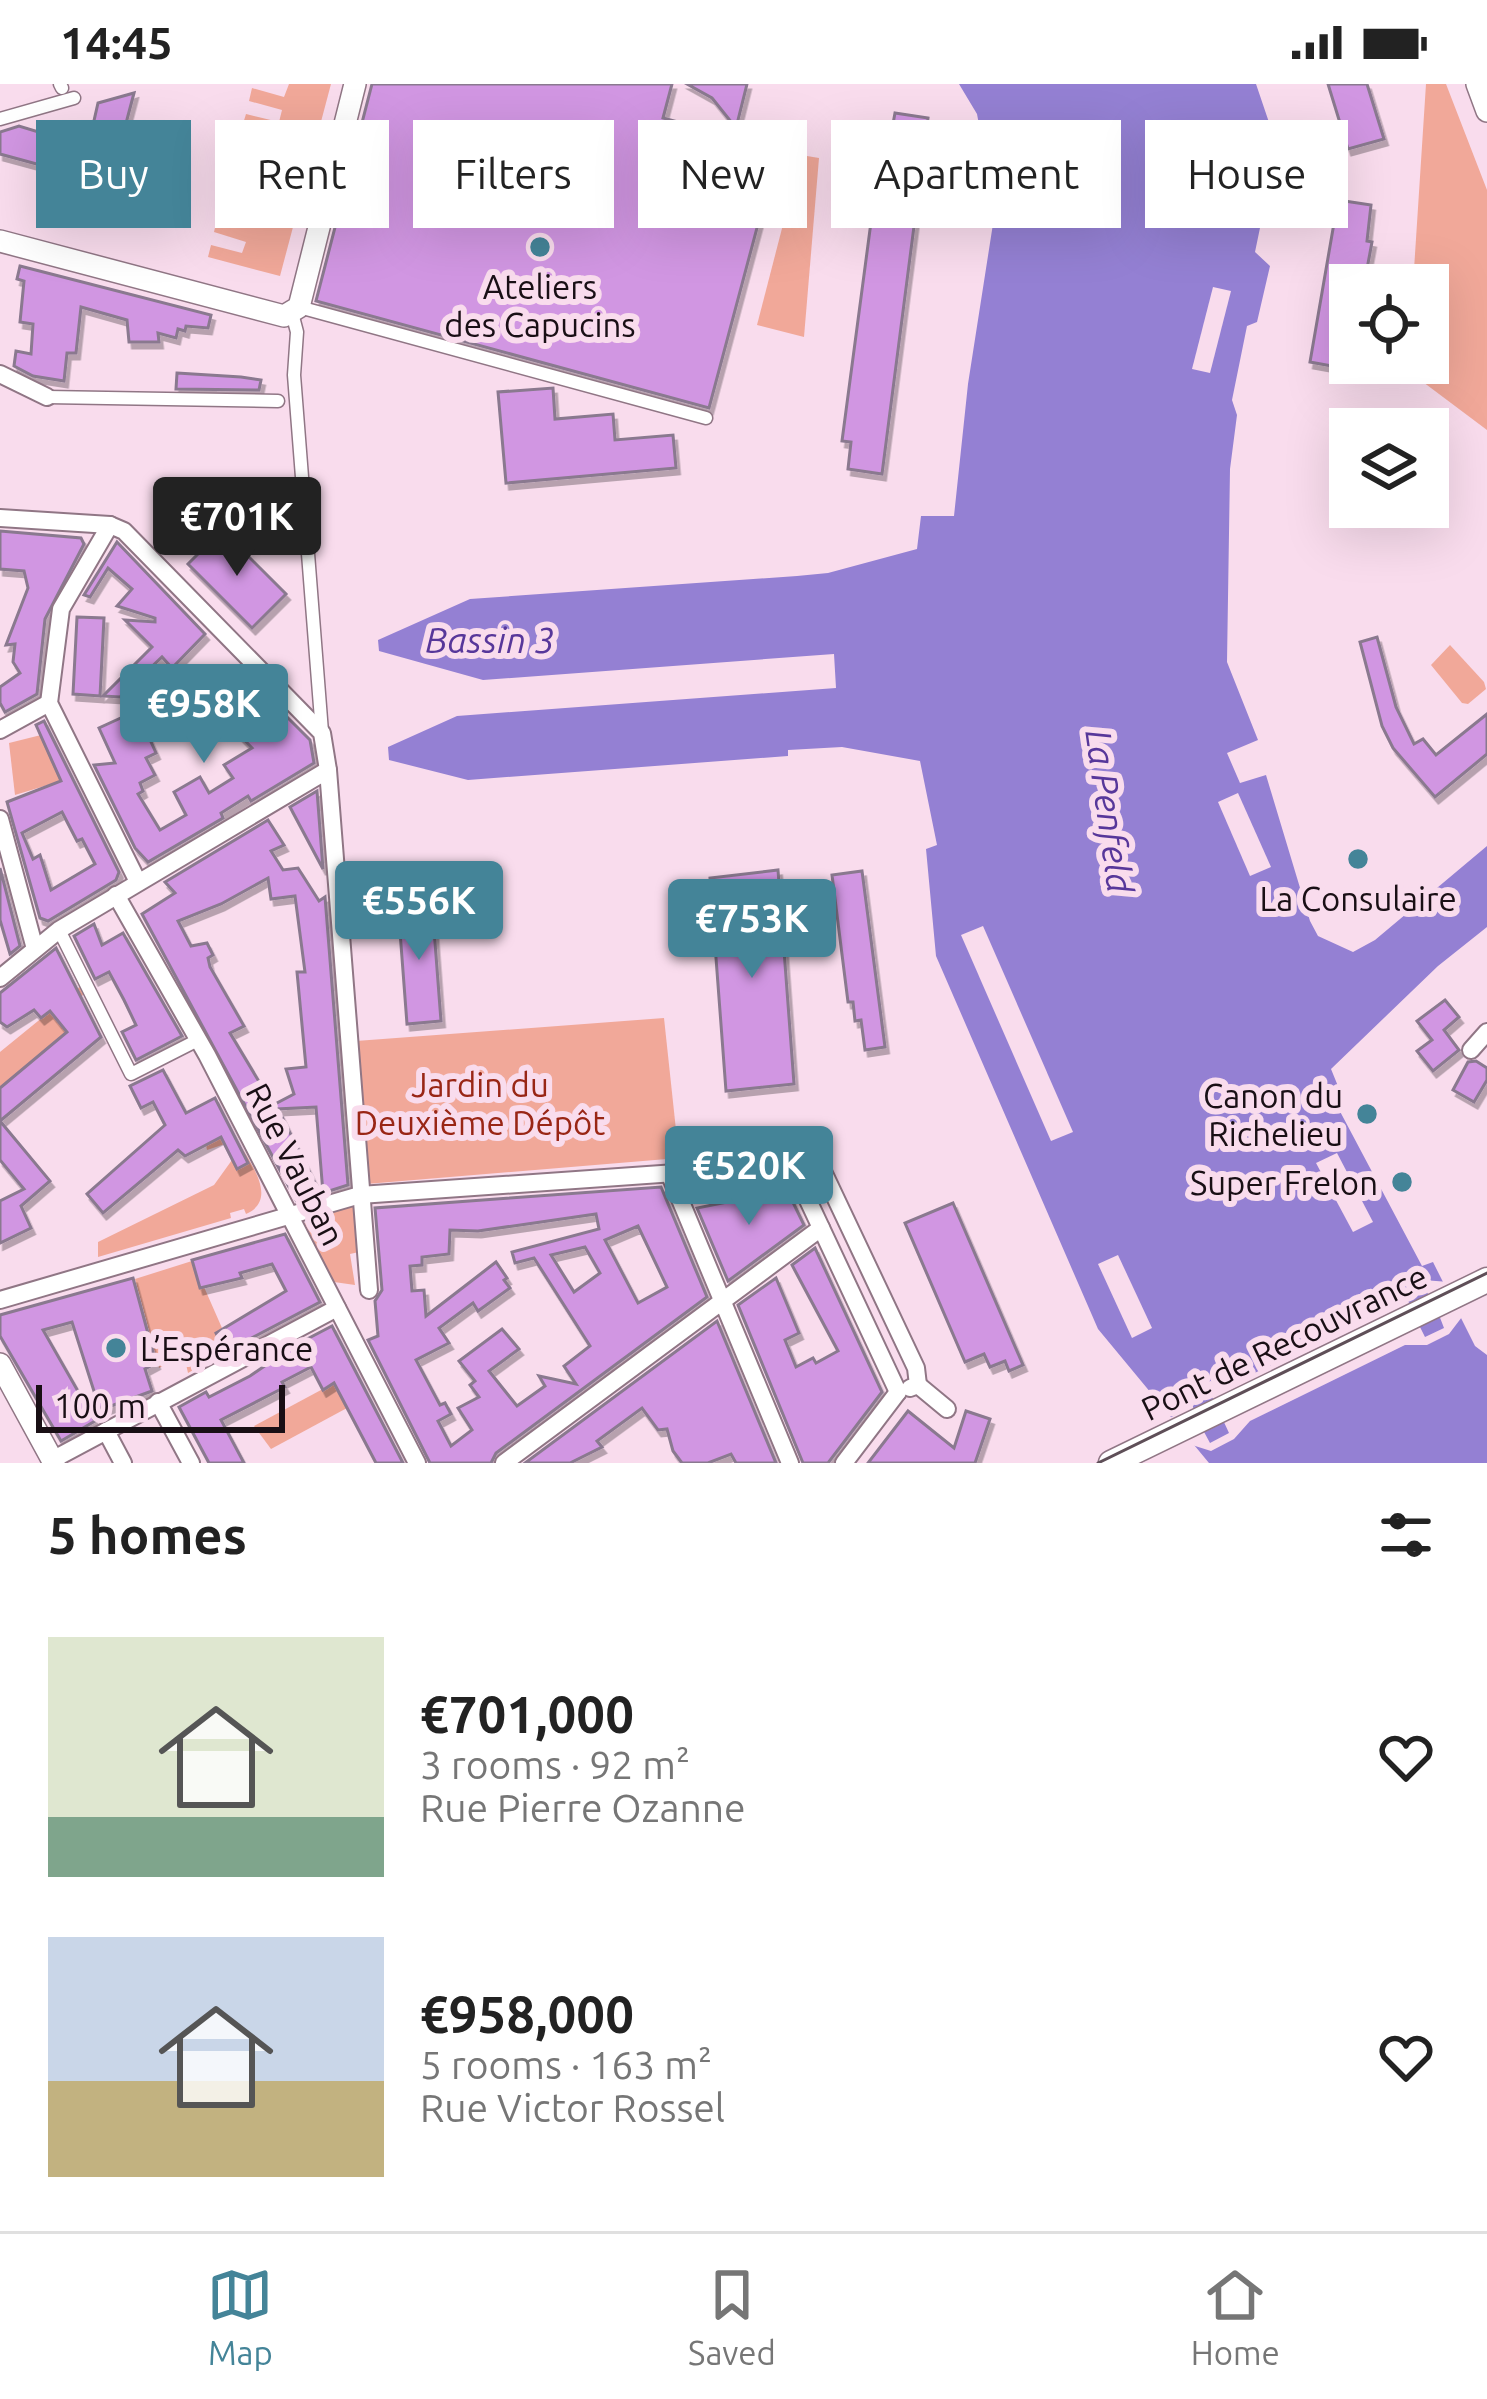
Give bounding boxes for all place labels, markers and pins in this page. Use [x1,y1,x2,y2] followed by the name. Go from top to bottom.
[527,234,553,260] marker: Ateliers des Capucins
[444,268,636,343] place label: Ateliers des Capucins
[153,477,321,579] pin: €701K
[120,664,288,766] pin: €958K
[1345,846,1371,872] marker: La Consulaire
[335,861,503,963] pin: €556K
[668,879,836,981] pin: €753K
[1259,880,1457,917] place label: La Consulaire
[1203,1077,1343,1152] place label: Canon du Richelieu
[1354,1101,1380,1127] marker: Canon du Richelieu
[665,1126,833,1228] pin: €520K
[1190,1164,1378,1201] place label: Super Frelon
[1389,1169,1415,1195] marker: Super Frelon
[140,1330,313,1367] place label: L’Espérance
[103,1335,129,1361] marker: L’Espérance

